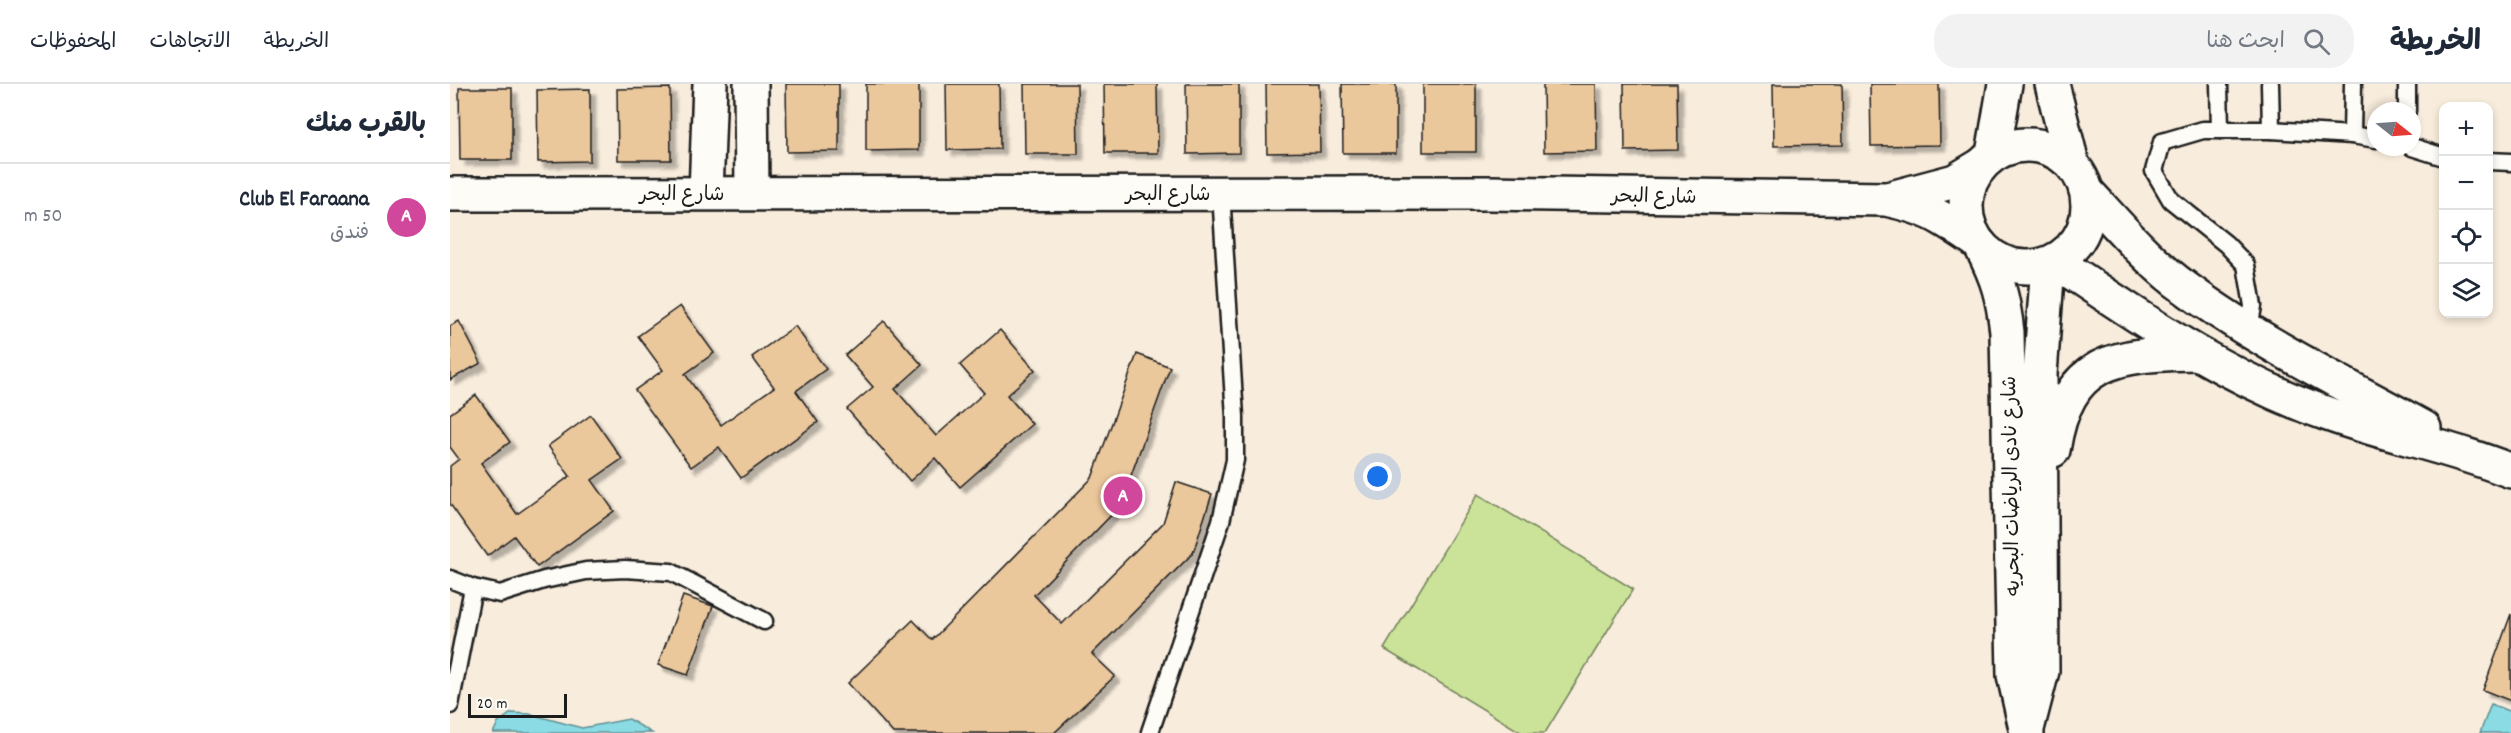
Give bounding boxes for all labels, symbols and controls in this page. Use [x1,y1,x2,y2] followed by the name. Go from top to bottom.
[1934,14,2354,68] search box
[2390,24,2481,64] text: الخريطة
[2300,25,2333,58] icon: search
[2206,27,2285,58] text: ابحث هنا
[30,28,116,58] text: المحفوظات
[149,28,231,58] text: الاتجاهات
[264,28,329,58] text: الخريطة
[2367,102,2421,156] north arrow
[2439,102,2493,318] map controls
[2439,102,2493,156] button: +
[306,107,426,144] text: بالقرب منك
[2439,156,2493,210] button: −
[637,182,725,210] street label: شارع البحر
[1123,182,1211,210] street label: شارع البحر
[1609,183,1697,213] street label: شارع البحر
[239,185,369,216] text: Club El Faraana
[24,203,63,231] text: 50 m
[401,203,412,231] text: A
[2439,210,2493,264] button: locate
[330,220,369,248] text: فندق
[2439,264,2493,318] button: layers
[1997,376,2029,596] street label: شارع نادى الرياضات البحريه
[1363,462,1392,491] your location
[1104,474,1142,518] pin: A
[468,691,567,718] scale bar
[477,693,507,716] text: 20 m

